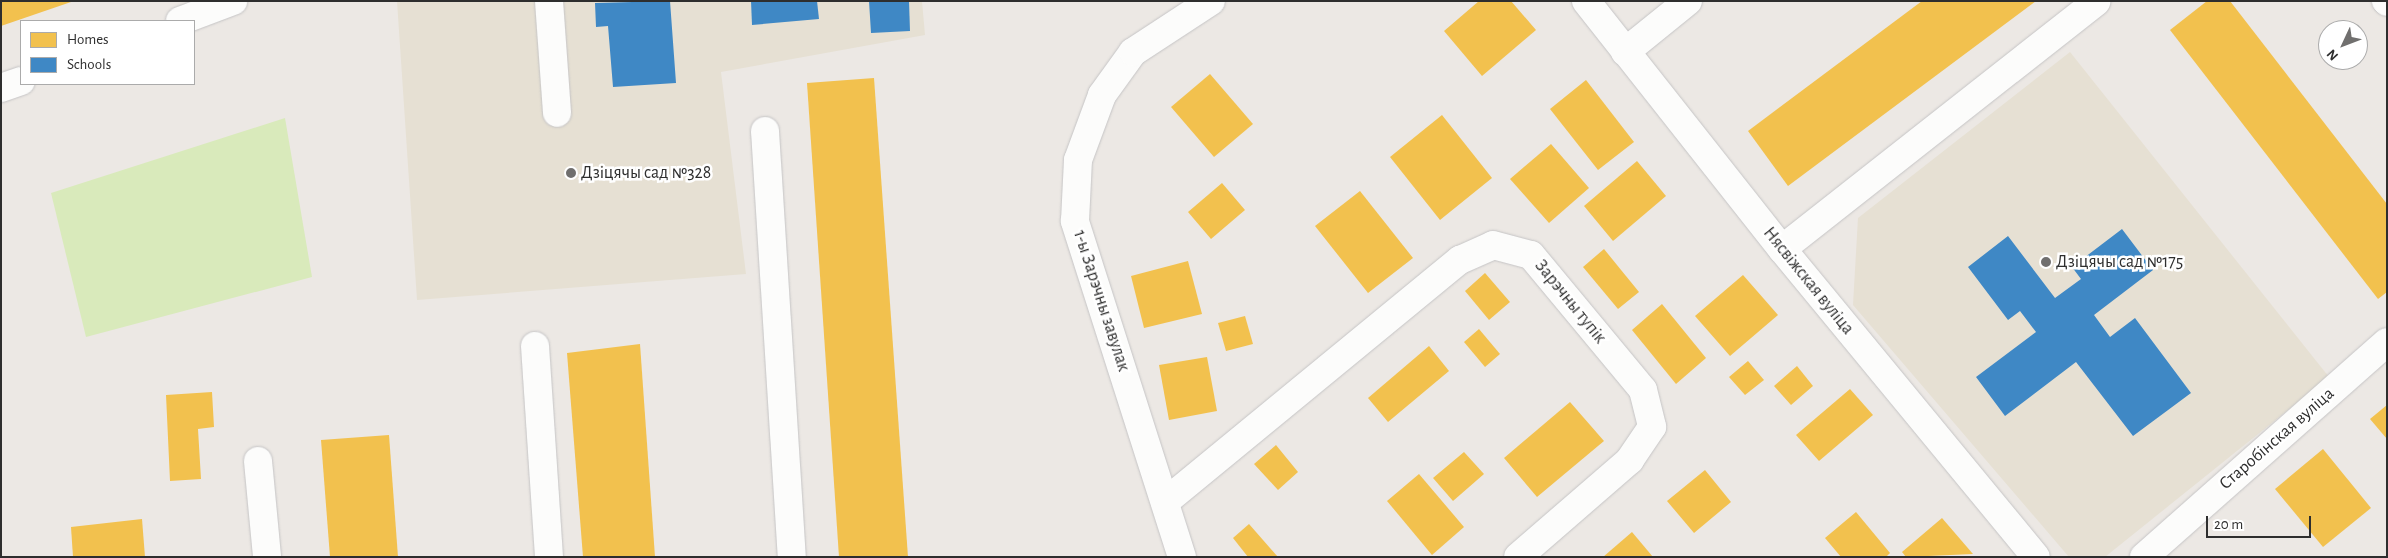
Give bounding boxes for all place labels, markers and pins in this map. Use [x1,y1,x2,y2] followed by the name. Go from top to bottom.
[581,162,711,184] place label: Дзіцячы сад №328
[565,167,577,179] marker: Дзіцячы сад №328
[2056,251,2183,273] place label: Дзіцячы сад №175
[2040,256,2052,268] marker: Дзіцячы сад №175

